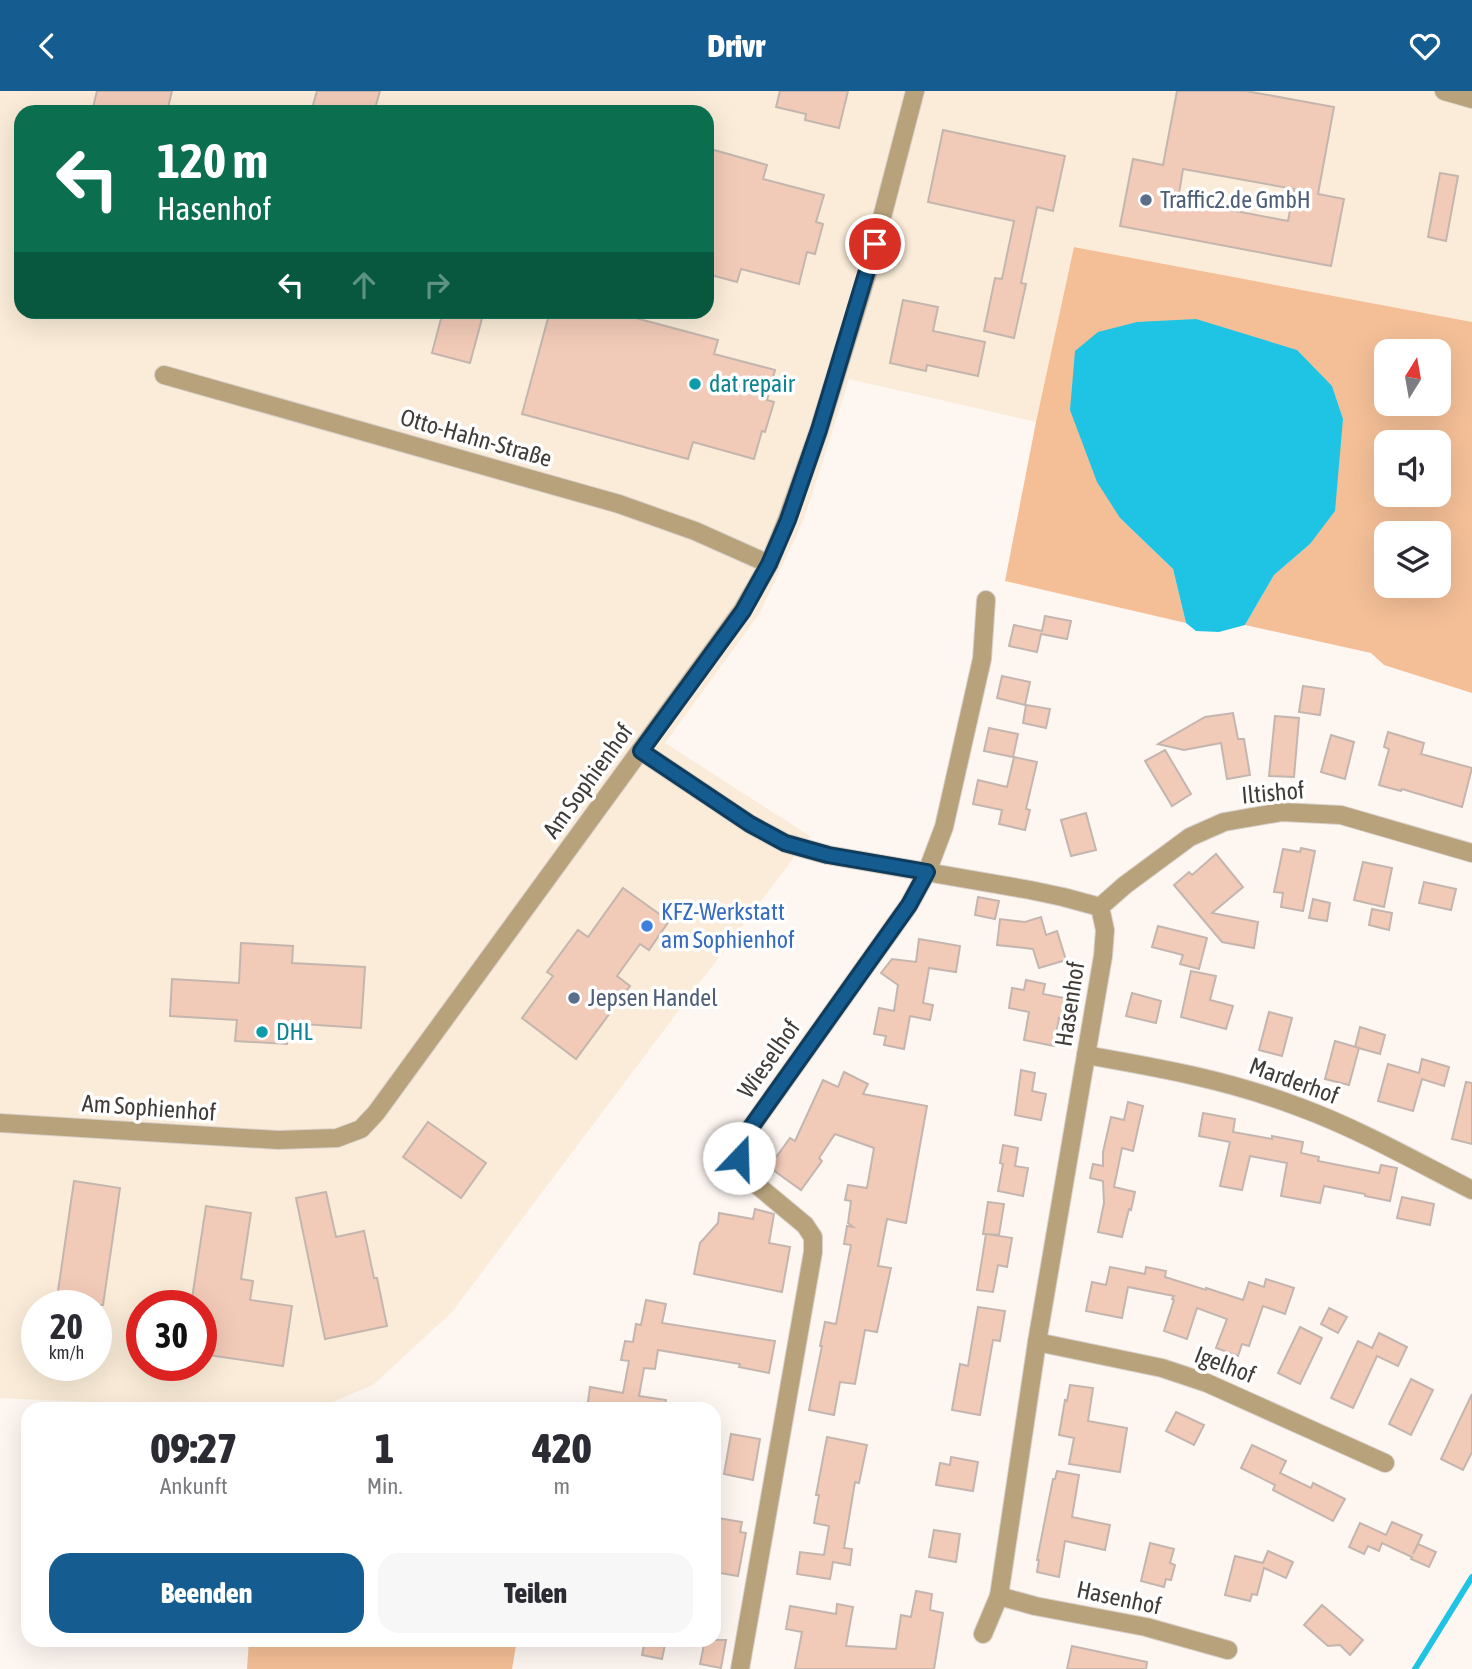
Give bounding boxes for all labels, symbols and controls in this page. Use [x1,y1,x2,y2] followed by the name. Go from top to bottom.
[28,27,66,65] icon: back
[707,27,765,64] text: Drivr
[1406,27,1444,65] icon: heart
[157,132,268,188] text: 120 m
[42,133,133,224] icon: left
[1160,186,1311,213] place label: Traffic2.de GmbH
[157,190,271,227] text: Hasenhof
[1138,192,1154,208] marker: Traffic2.de GmbH
[845,214,905,274] pin
[856,225,894,263] icon: arrive
[272,266,310,304] icon: left
[345,266,383,304] icon: ahead
[418,266,456,304] icon: right
[1374,339,1451,417] north arrow
[1374,339,1451,598] map controls
[709,370,796,397] place label: dat repair
[687,376,703,392] marker: dat repair
[397,403,555,472] street label: Otto-Hahn-Straße
[1374,430,1451,507] button: sound
[1374,521,1451,598] button: layers
[537,718,638,843] street label: Am Sophienhof
[1240,776,1306,809] street label: Iltishof
[661,898,795,953] place label: KFZ-Werkstatt am Sophienhof
[639,918,655,934] marker: KFZ-Werkstatt am Sophienhof
[1049,959,1090,1048] street label: Hasenhof
[588,984,718,1011] place label: Jepsen Handel
[566,990,582,1006] marker: Jepsen Handel
[732,1014,805,1103] street label: Wieselhof
[276,1018,313,1045] place label: DHL
[254,1024,270,1040] marker: DHL
[1246,1052,1343,1109] street label: Marderhof
[81,1089,217,1126] street label: Am Sophienhof
[702,1121,776,1195] position arrow
[126,1290,217,1381] speed limit sign: 30
[50,1306,83,1346] text: 20
[1191,1341,1260,1389] street label: Igelhof
[49,1342,84,1363] text: km/h
[151,1424,237,1472] text: 09:27
[375,1424,394,1472] text: 1
[532,1424,591,1472] text: 420
[160,1473,228,1499] text: Ankunft
[367,1473,403,1499] text: Min.
[554,1473,570,1499] text: m
[49,1553,364,1633] button: Beenden
[378,1553,693,1633] button: Teilen
[1074,1575,1164,1620] street label: Hasenhof

